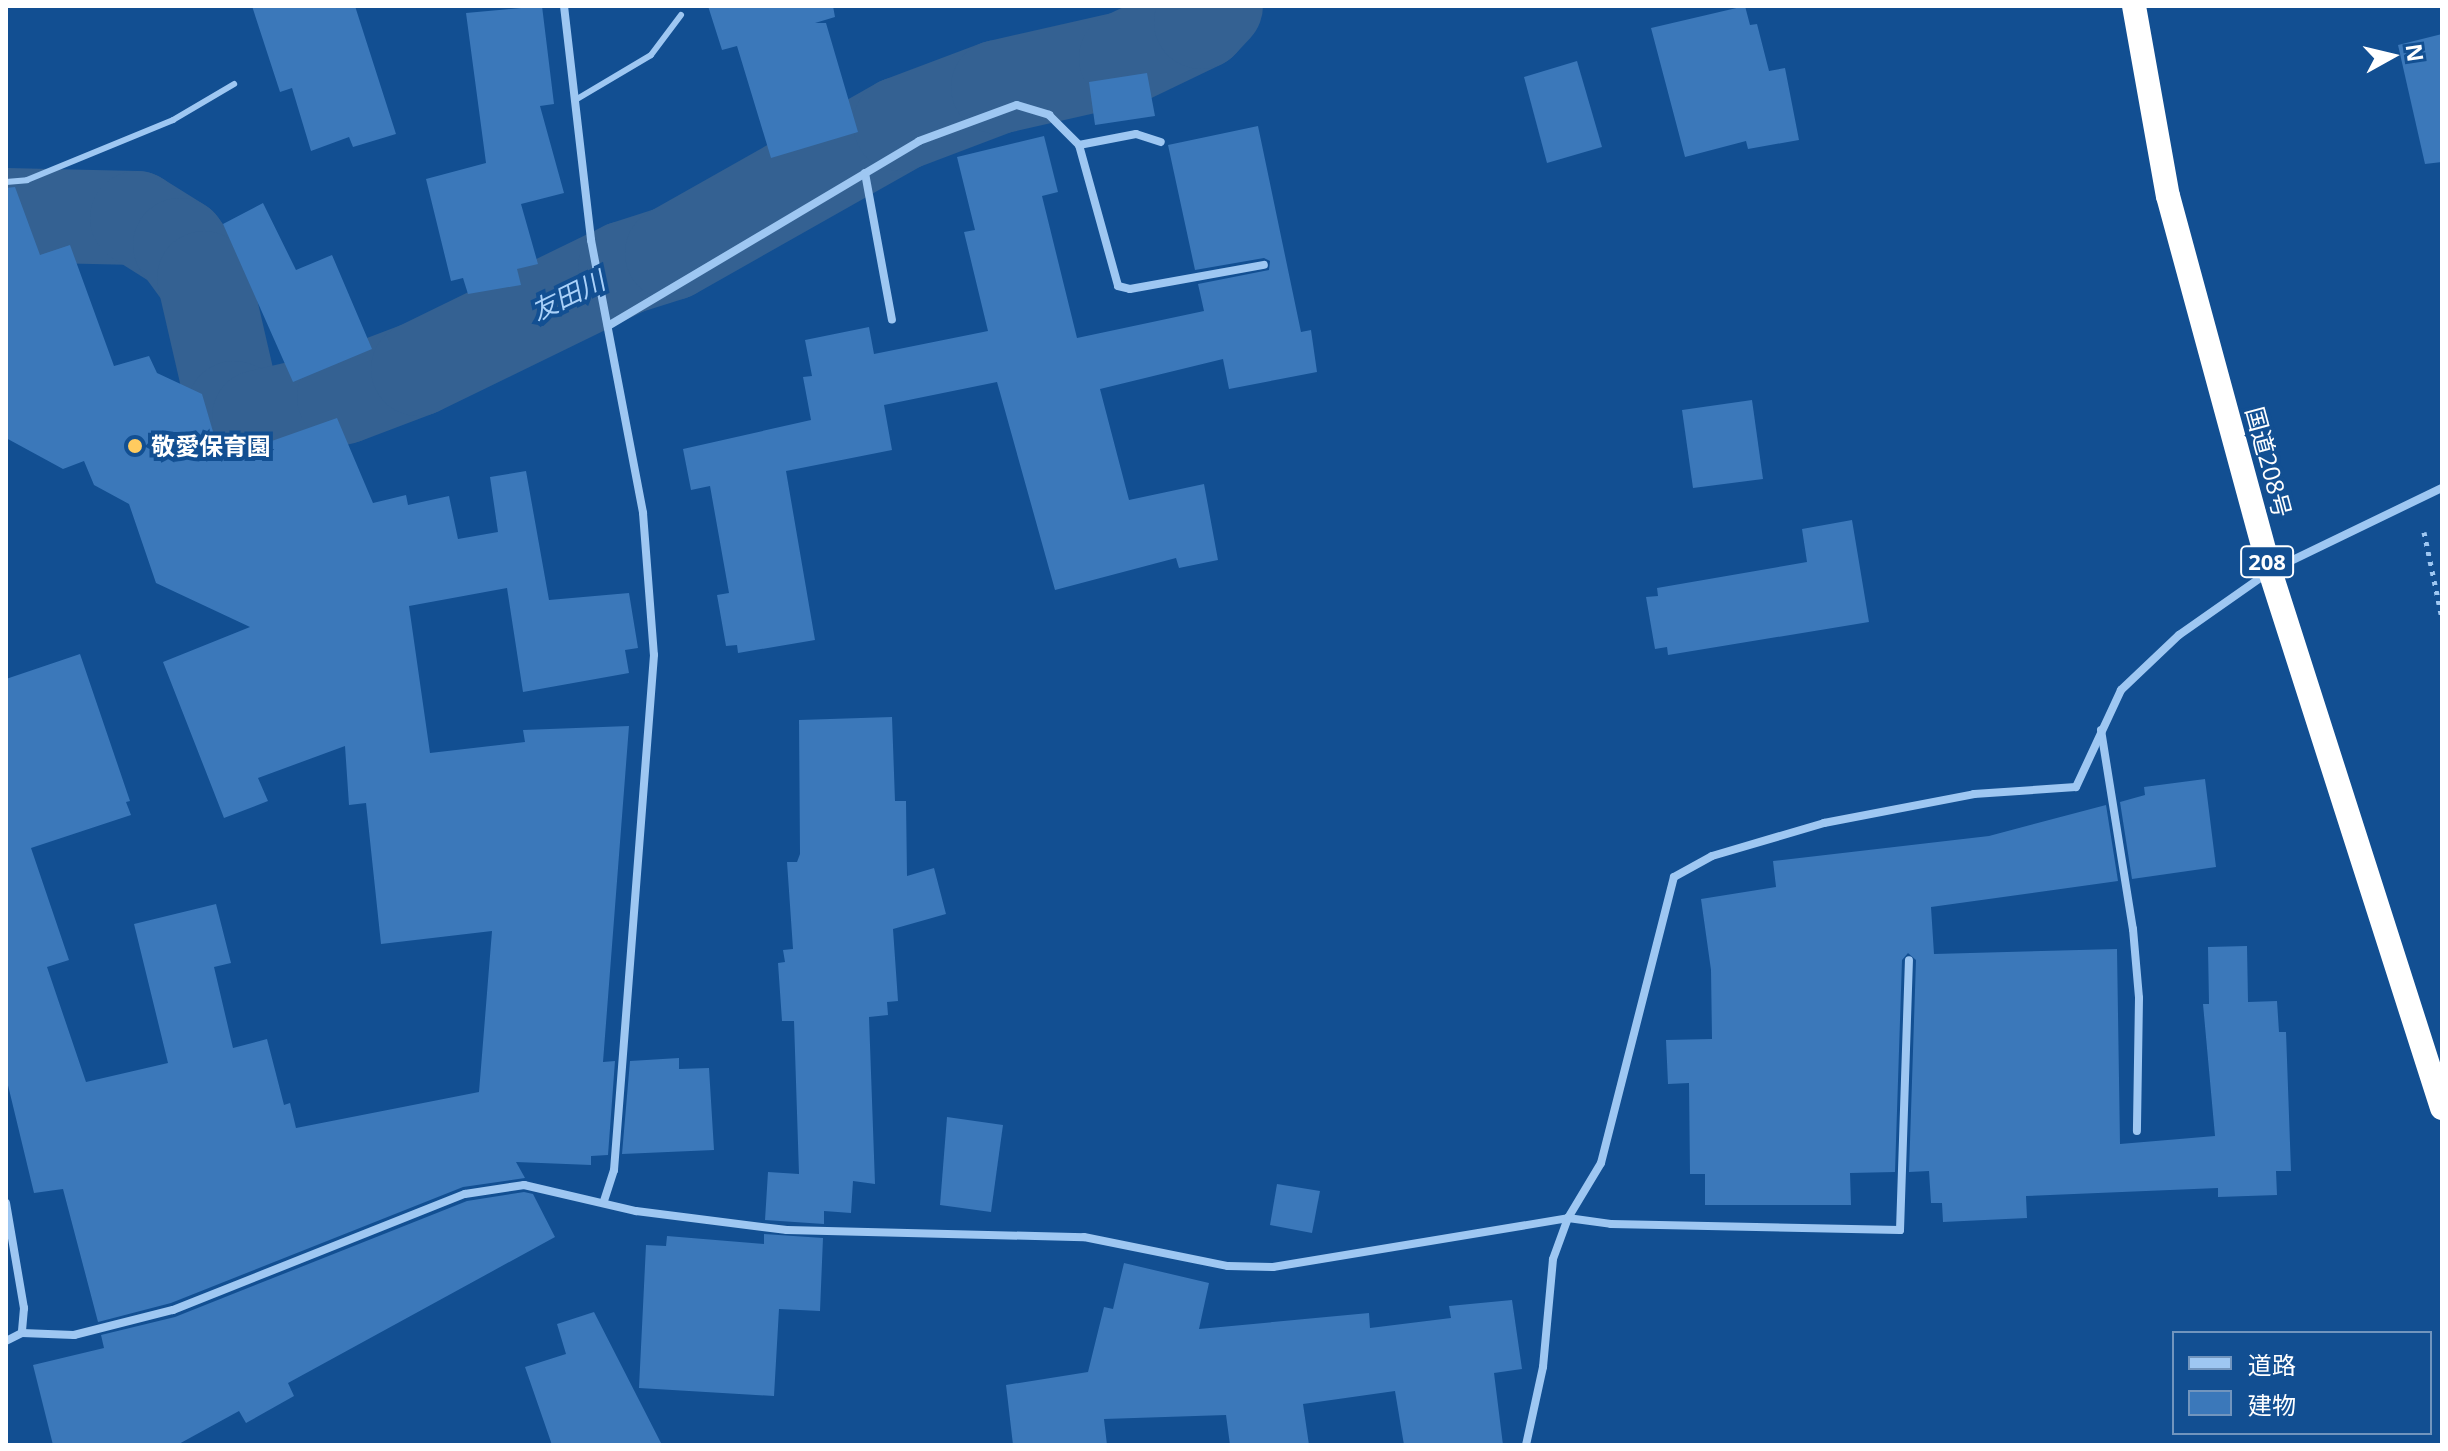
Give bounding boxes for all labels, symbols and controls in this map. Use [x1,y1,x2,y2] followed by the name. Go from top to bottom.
[2352,16,2432,96] north arrow
[2400,42,2432,64] text: N
[526,265,610,327] water label: 友田川
[2240,404,2298,520] street label: 国道208号
[151,432,271,460] place label: 敬愛保育園
[126,437,144,455] marker: 敬愛保育園
[2239,544,2295,580] road number: 208
[2172,1331,2432,1435] legend
[2248,1348,2296,1381] text: 道路
[2248,1388,2296,1421] text: 建物

